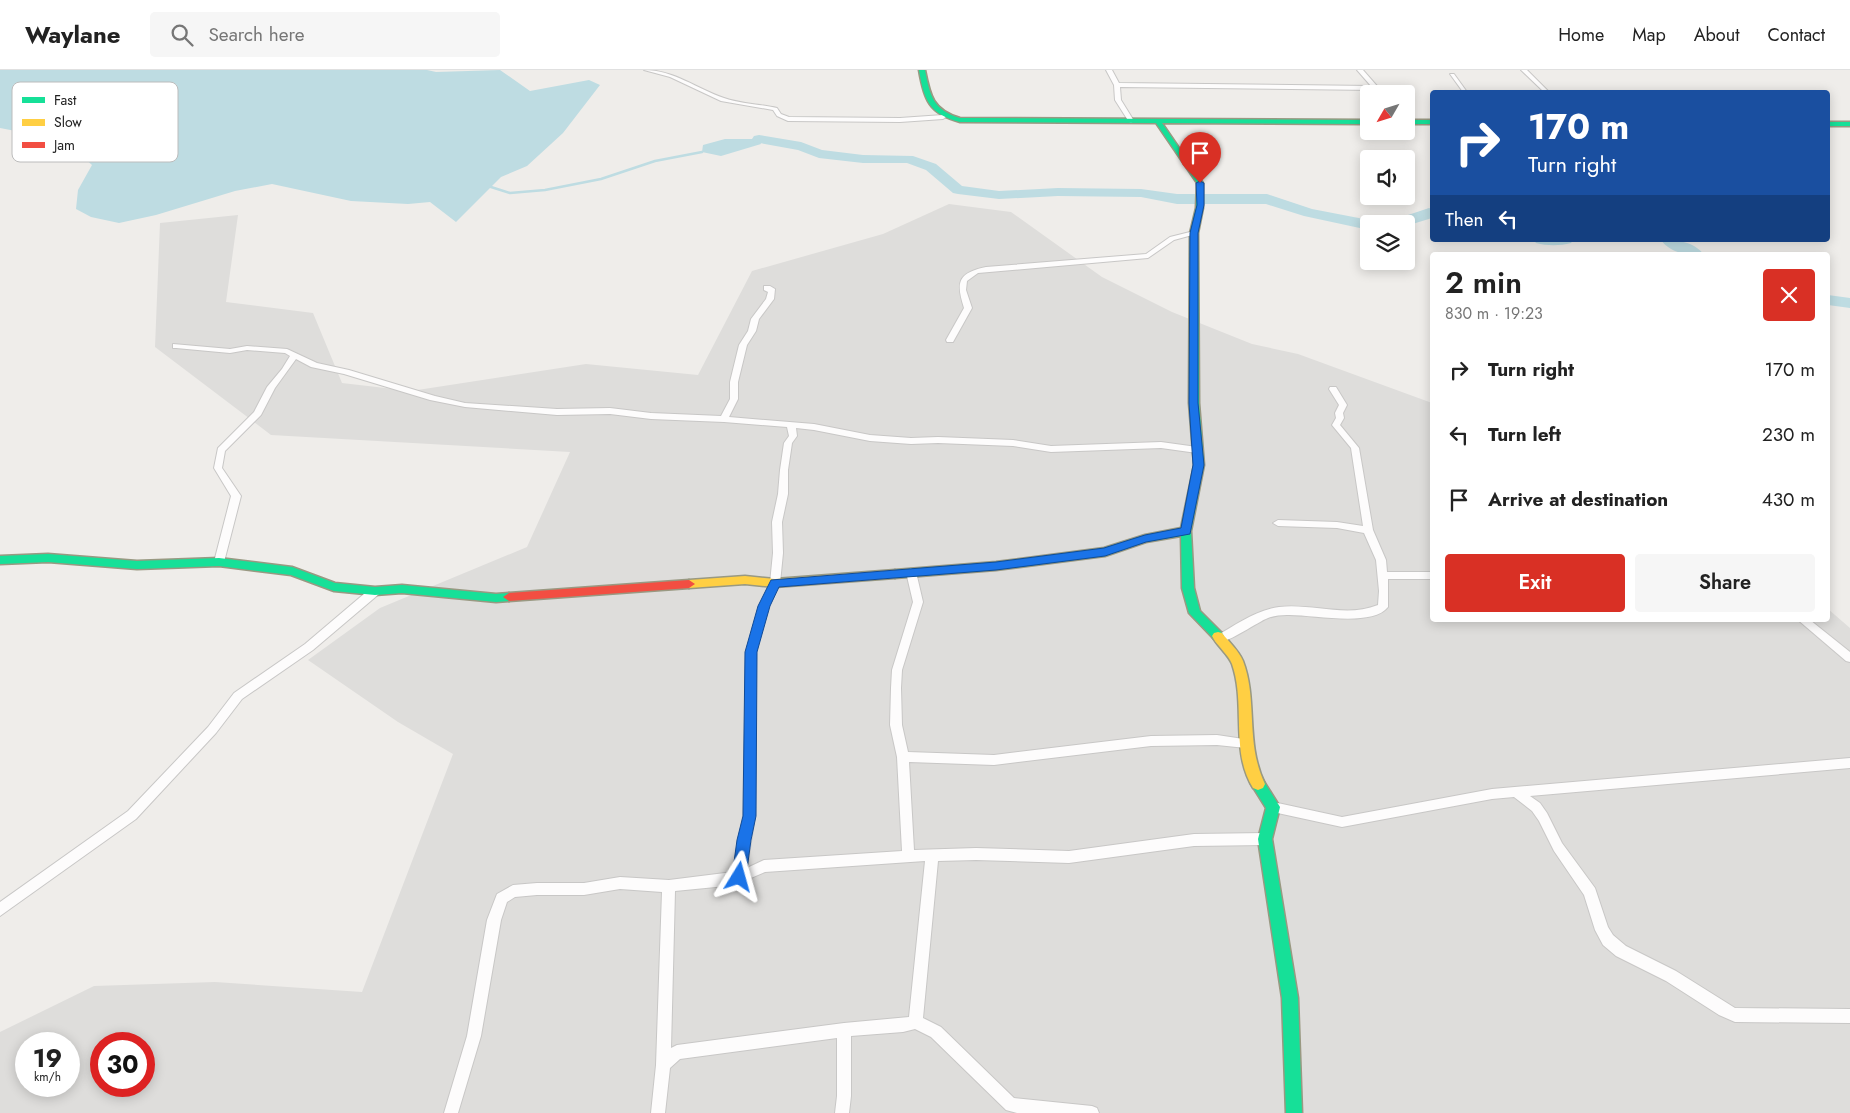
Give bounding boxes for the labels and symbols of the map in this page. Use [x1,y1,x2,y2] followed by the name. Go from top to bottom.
[12,82,178,162] legend
[1360,85,1415,140] north arrow
[54,90,77,110] text: Fast
[54,112,82,132] text: Slow
[1179,132,1221,183] pin
[52,135,75,155] text: Jam
[712,850,764,902] position arrow
[90,1032,155,1097] speed limit sign: 30

